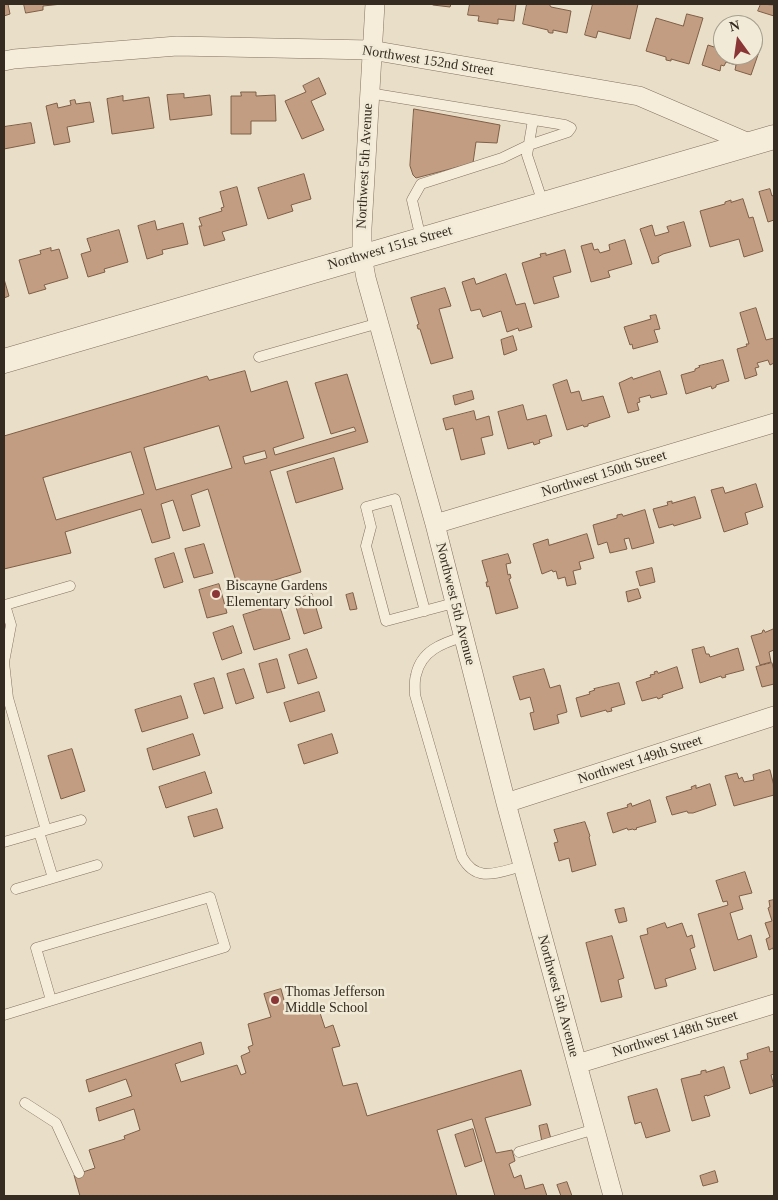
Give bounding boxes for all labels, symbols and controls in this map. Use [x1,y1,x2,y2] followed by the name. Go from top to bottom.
[713,15,763,65] north arrow
[728,17,741,34] text: N
[361,42,495,80] street label: Northwest 152nd Street
[353,103,377,229] street label: Northwest 5th Avenue
[326,222,454,274] street label: Northwest 151st Street
[539,447,669,501] street label: Northwest 150th Street
[432,541,478,667] street label: Northwest 5th Avenue
[226,578,333,610] place label: Biscayne Gardens Elementary School
[210,588,222,600] marker: Biscayne Gardens Elementary School
[576,732,704,788] street label: Northwest 149th Street
[534,933,582,1059] street label: Northwest 5th Avenue
[285,984,385,1016] place label: Thomas Jefferson Middle School
[269,994,281,1006] marker: Thomas Jefferson Middle School
[610,1007,740,1061] street label: Northwest 148th Street

